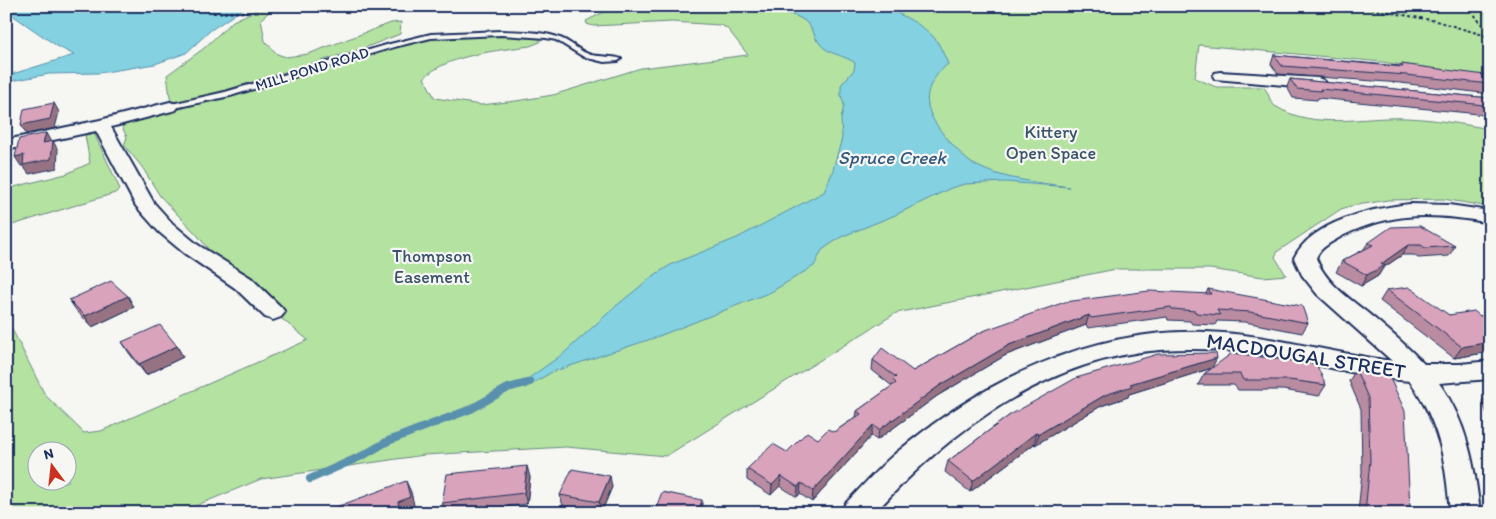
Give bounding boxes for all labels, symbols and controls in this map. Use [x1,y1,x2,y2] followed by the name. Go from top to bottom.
[253,43,371,95] street label: MILL POND ROAD
[1006,121,1096,164] park label: Kittery Open Space
[838,146,947,169] water label: Spruce Creek
[392,245,472,288] park label: Thompson Easement
[1205,327,1408,384] street label: MACDOUGAL STREET
[28,442,78,492] north arrow
[42,444,56,463] text: N

